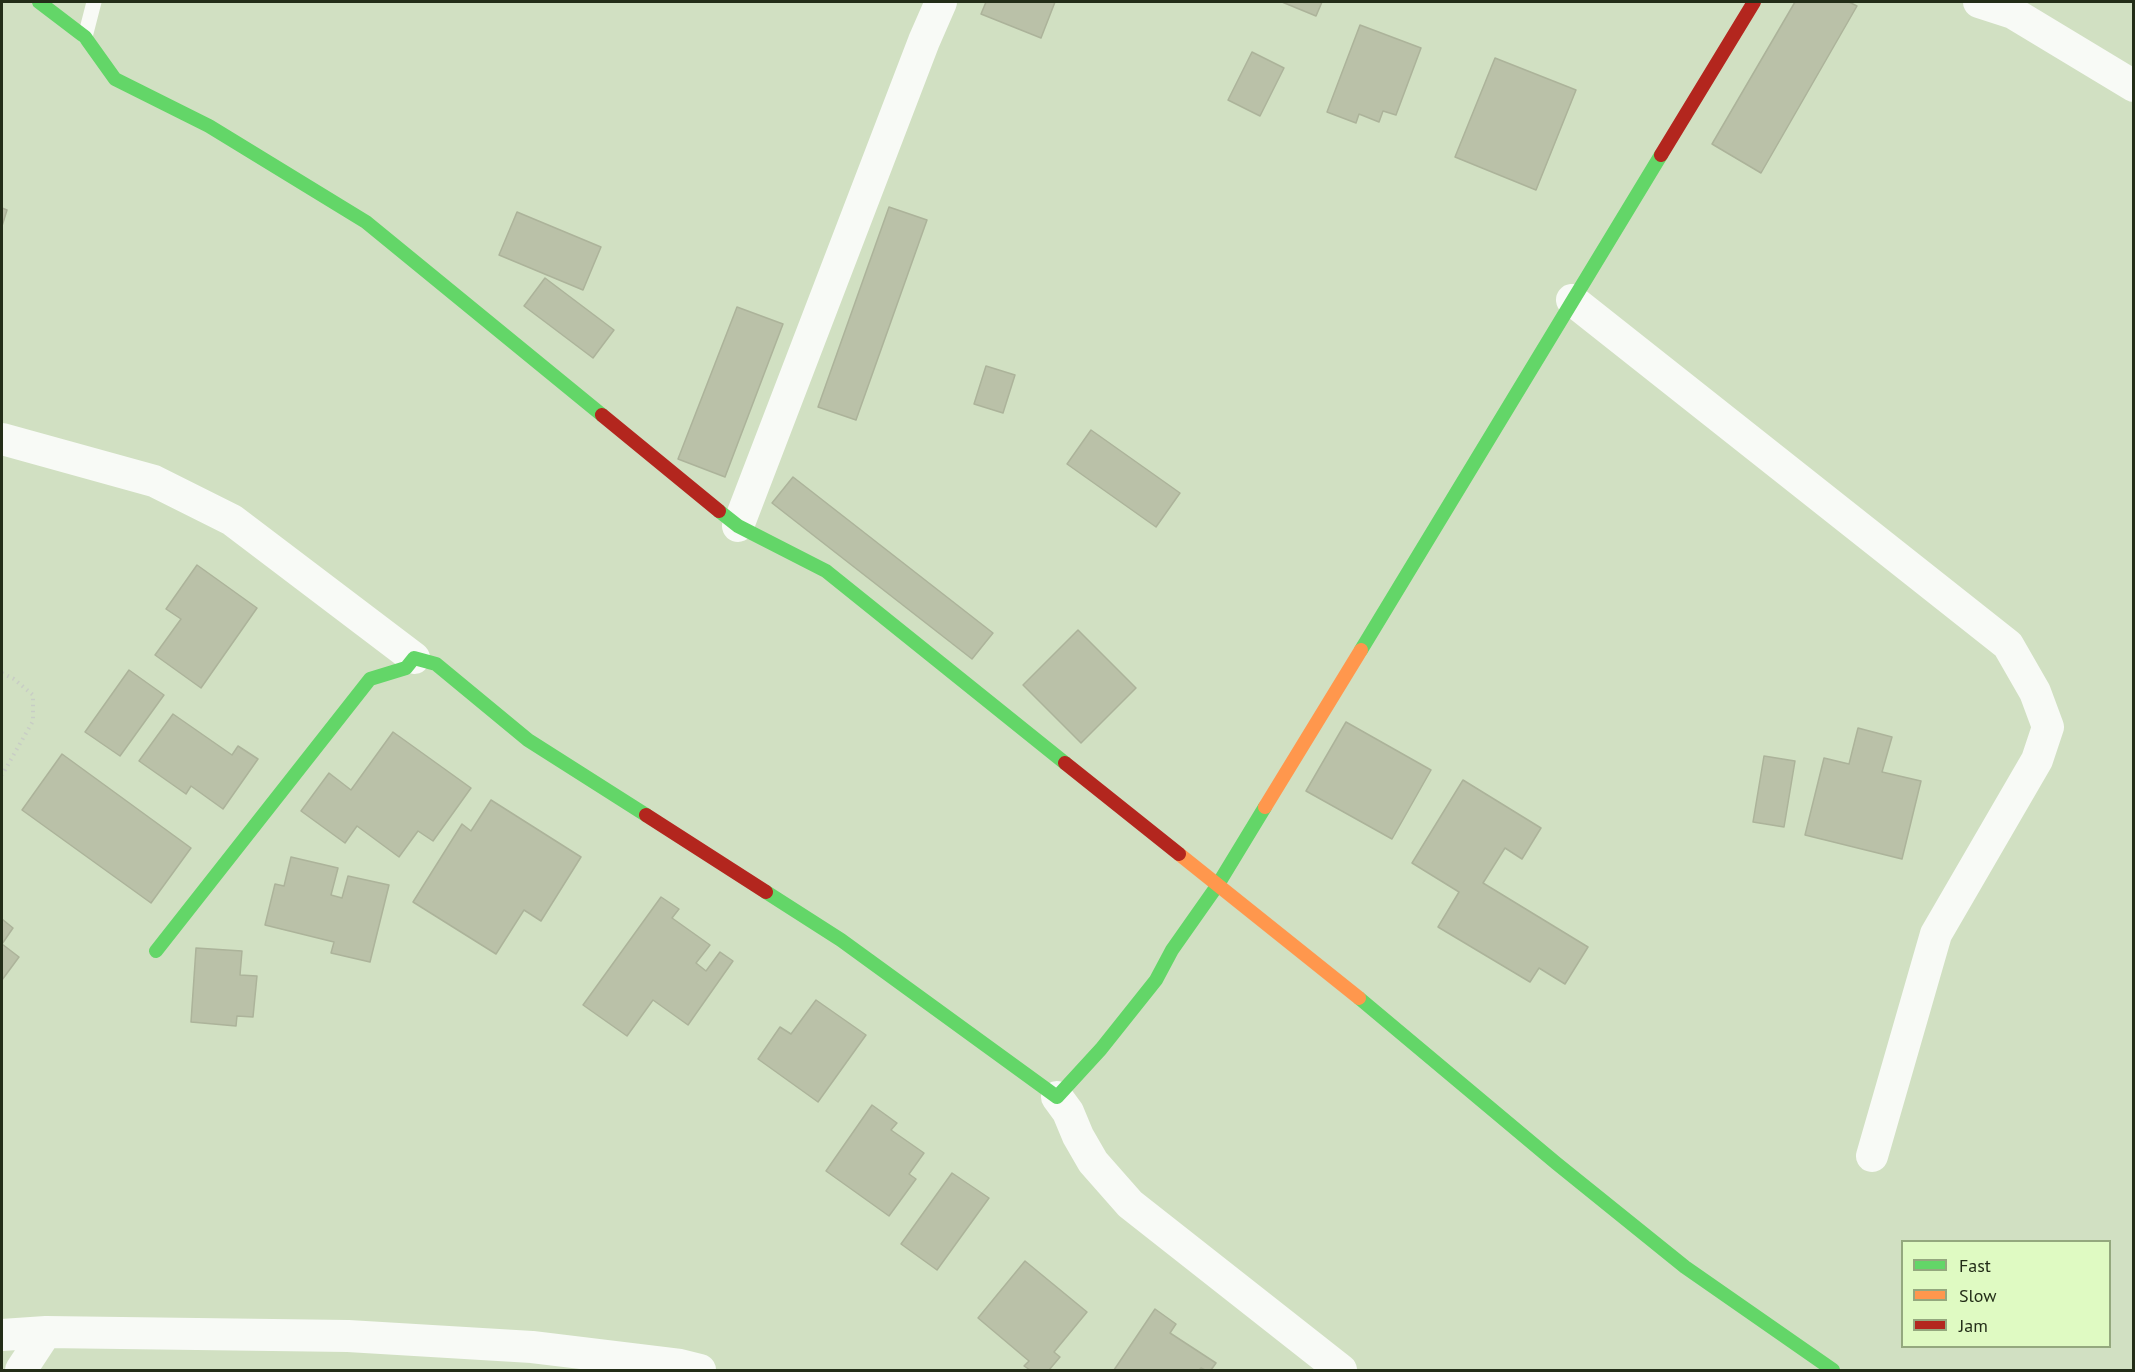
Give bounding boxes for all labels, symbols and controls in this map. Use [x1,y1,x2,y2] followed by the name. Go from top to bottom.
[1901,1240,2111,1348] legend
[1959,1254,1991,1277] text: Fast
[1959,1284,1997,1307] text: Slow
[1959,1314,1988,1337] text: Jam

